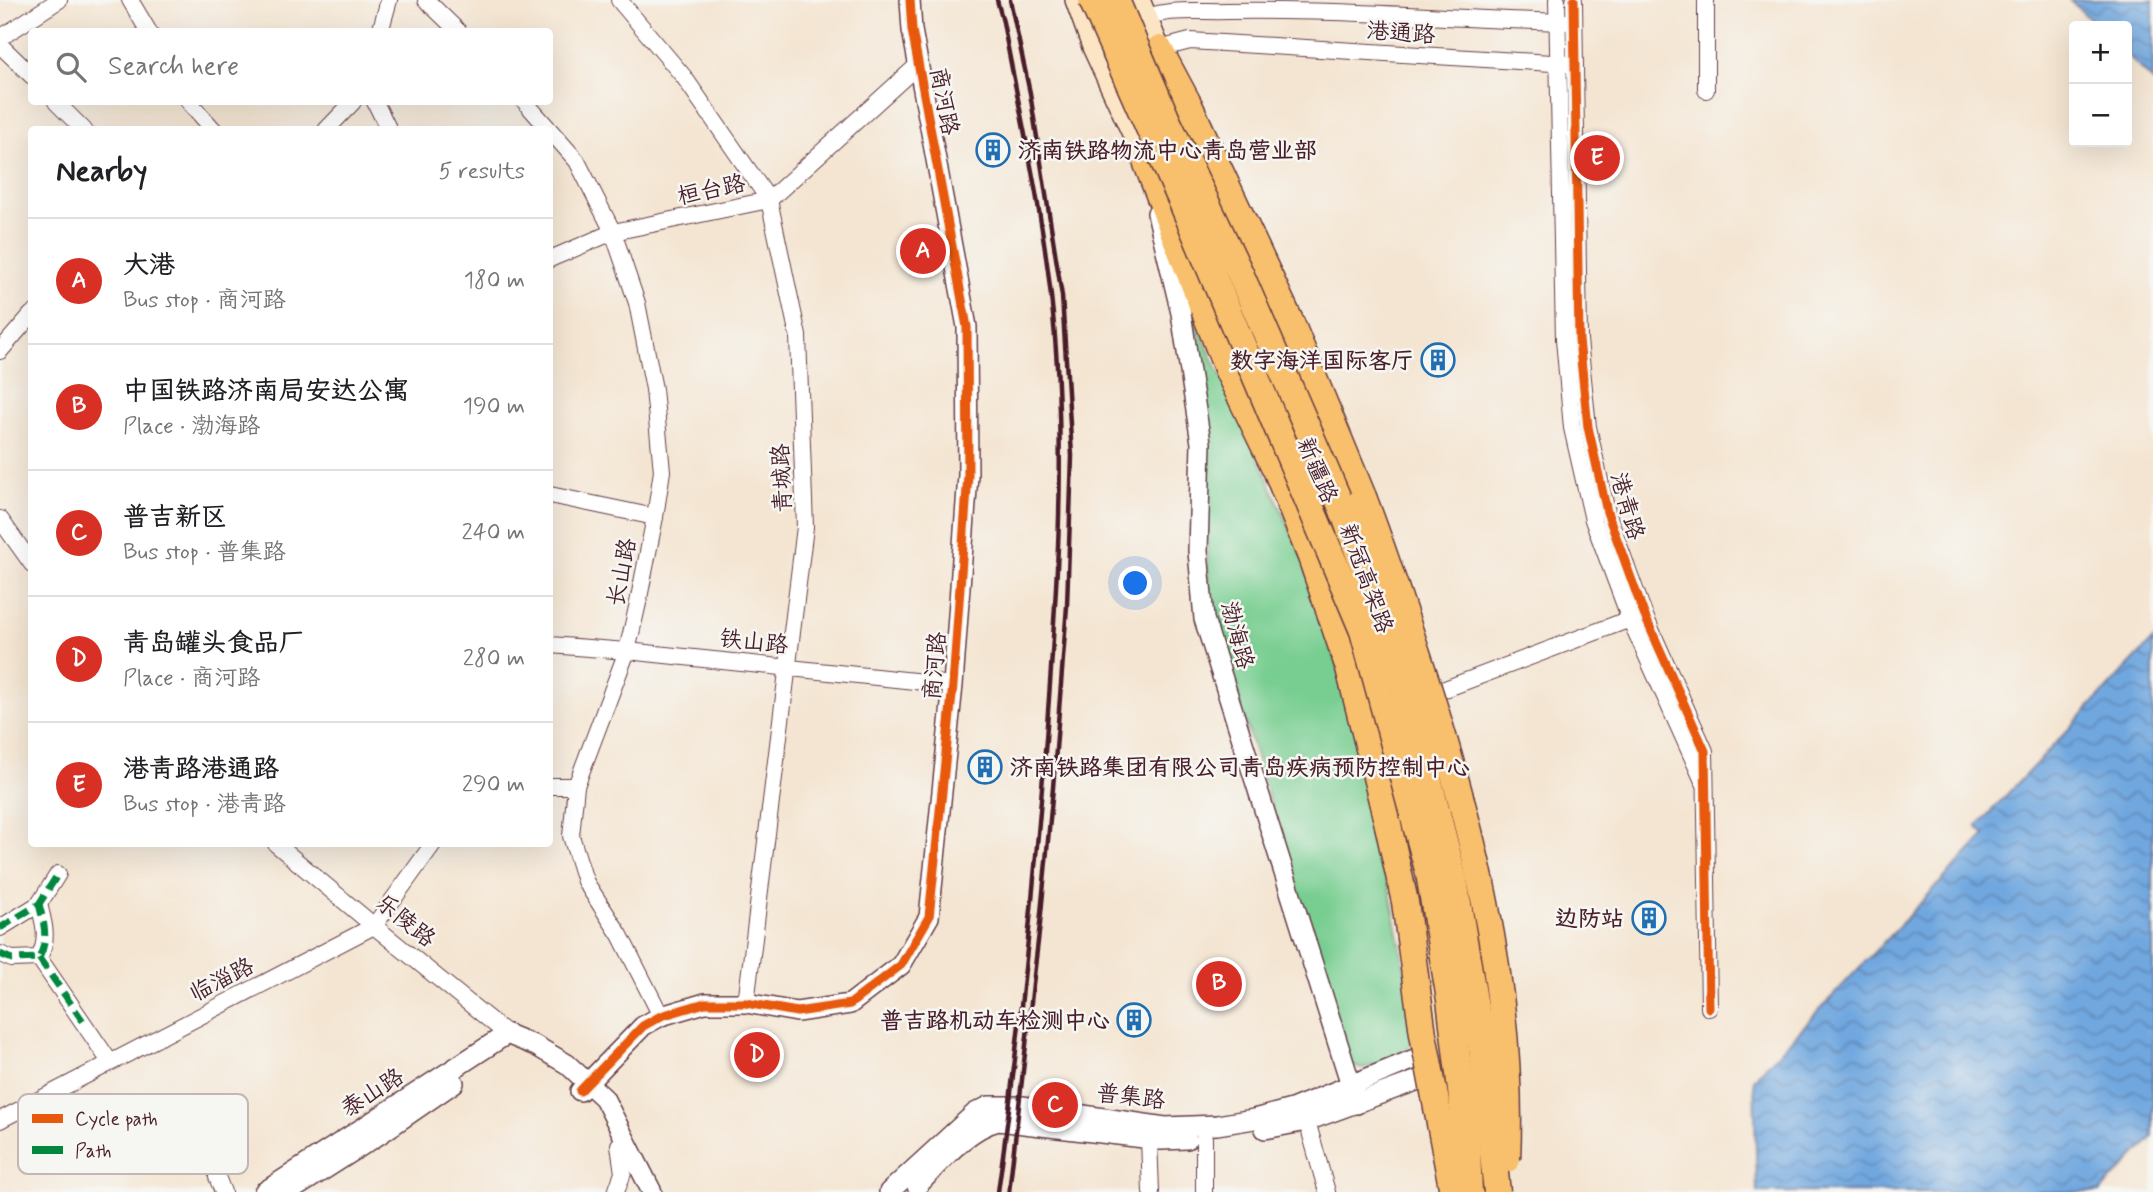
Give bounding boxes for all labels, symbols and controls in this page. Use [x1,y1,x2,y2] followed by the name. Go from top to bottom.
[1365,17,1436,51] street label: 港通路
[2069,21,2132,147] map controls
[2069,21,2132,84] button: +
[28,28,553,105] search box
[52,48,90,86] icon: search
[108,50,239,84] text: Search here
[922,65,964,138] street label: 商河路
[2069,84,2132,147] button: −
[974,131,1012,169] building icon: 济南铁路物流中心青岛营业部
[1574,132,1620,184] pin: E
[1018,137,1317,167] place label: 济南铁路物流中心青岛营业部
[56,152,147,191] text: Nearby
[439,157,525,187] text: 5 results
[675,169,748,213] street label: 桓台路
[900,225,946,277] pin: A
[123,249,175,283] text: 大港
[71,266,87,296] text: A
[464,266,525,296] text: 180 m
[123,286,286,316] text: Bus stop · 商河路
[1419,341,1457,379] building icon: 数字海洋国际客厅
[1230,347,1414,377] place label: 数字海洋国际客厅
[123,375,409,409] text: 中国铁路济南局安达公寓
[72,392,86,422] text: B
[463,392,525,422] text: 190 m
[123,412,260,442] text: Place · 渤海路
[1289,433,1343,508] street label: 新疆路
[767,443,799,513] street label: 青城路
[1602,469,1650,544] street label: 港青路
[123,501,227,535] text: 普吉新区
[71,518,87,548] text: C
[461,518,525,548] text: 240 m
[1331,520,1399,638] street label: 新冠高架路
[602,536,644,609] street label: 长山路
[123,538,286,568] text: Bus stop · 普集路
[1118,566,1152,600] your location
[1213,598,1259,673] street label: 渤海路
[718,624,790,662] street label: 铁山路
[123,627,305,661] text: 青岛罐头食品厂
[918,630,954,702] street label: 商河路
[71,644,87,674] text: D
[463,644,525,674] text: 280 m
[123,664,260,694] text: Place · 商河路
[966,748,1004,786] building icon: 济南铁路集团有限公司青岛疾病预防控制中心
[123,753,279,787] text: 港青路港通路
[1010,754,1470,784] place label: 济南铁路集团有限公司青岛疾病预防控制中心
[72,770,86,800] text: E
[462,770,525,800] text: 290 m
[123,790,286,820] text: Bus stop · 港青路
[368,888,441,955] street label: 乐陵路
[1630,899,1668,937] building icon: 边防站
[1555,905,1624,935] place label: 边防站
[184,952,259,1010] street label: 临淄路
[1196,958,1242,1010] pin: B
[1115,1001,1153,1039] building icon: 普吉路机动车检测中心
[880,1007,1110,1037] place label: 普吉路机动车检测中心
[734,1029,780,1081] pin: D
[336,1062,410,1125] street label: 泰山路
[1032,1079,1078,1131] pin: C
[1095,1079,1167,1117] street label: 普集路
[18,1094,248,1174] legend
[75,1107,158,1132] text: Cycle path
[75,1139,112,1164] text: Path

